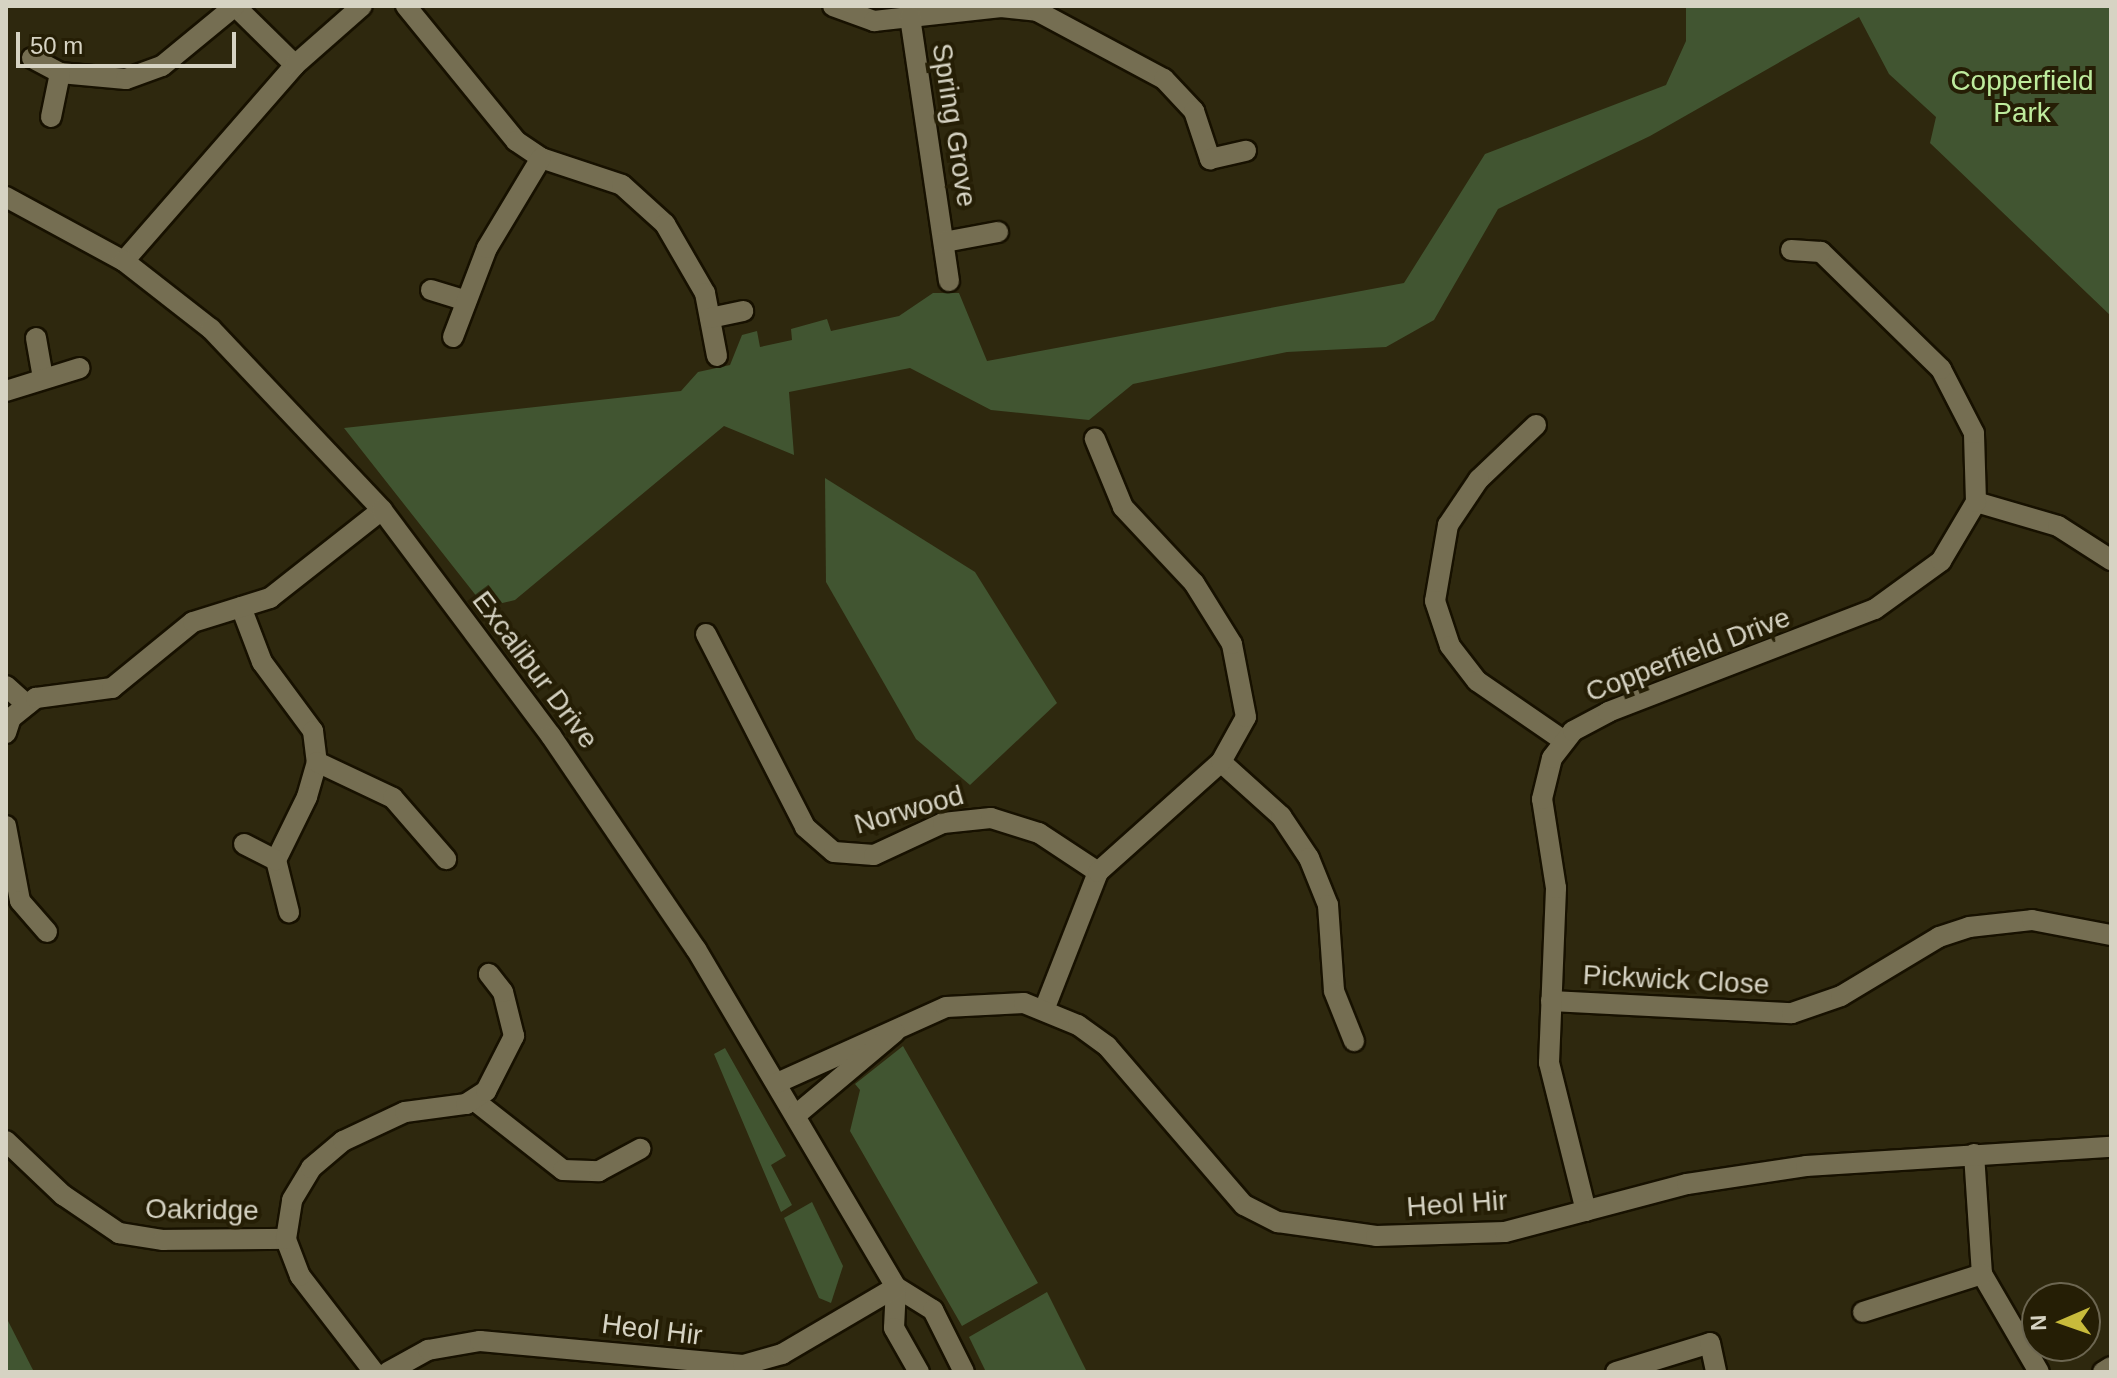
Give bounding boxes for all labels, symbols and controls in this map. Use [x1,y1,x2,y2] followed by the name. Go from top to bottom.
[20,16,240,66] scale bar
[30,32,83,59] text: 50 m
[925,41,983,209] street label: Spring Grove
[1950,64,2094,130] park label: Copperfield Park
[465,585,605,755] street label: Excalibur Drive
[1581,601,1795,709] street label: Copperfield Drive
[851,778,967,842] street label: Norwood
[1582,958,1770,1002] street label: Pickwick Close
[1405,1184,1509,1224] street label: Heol Hir
[145,1192,259,1228] street label: Oakridge
[2021,1282,2101,1362] north arrow
[600,1307,704,1353] street label: Heol Hir
[2026,1314,2051,1331] text: N

